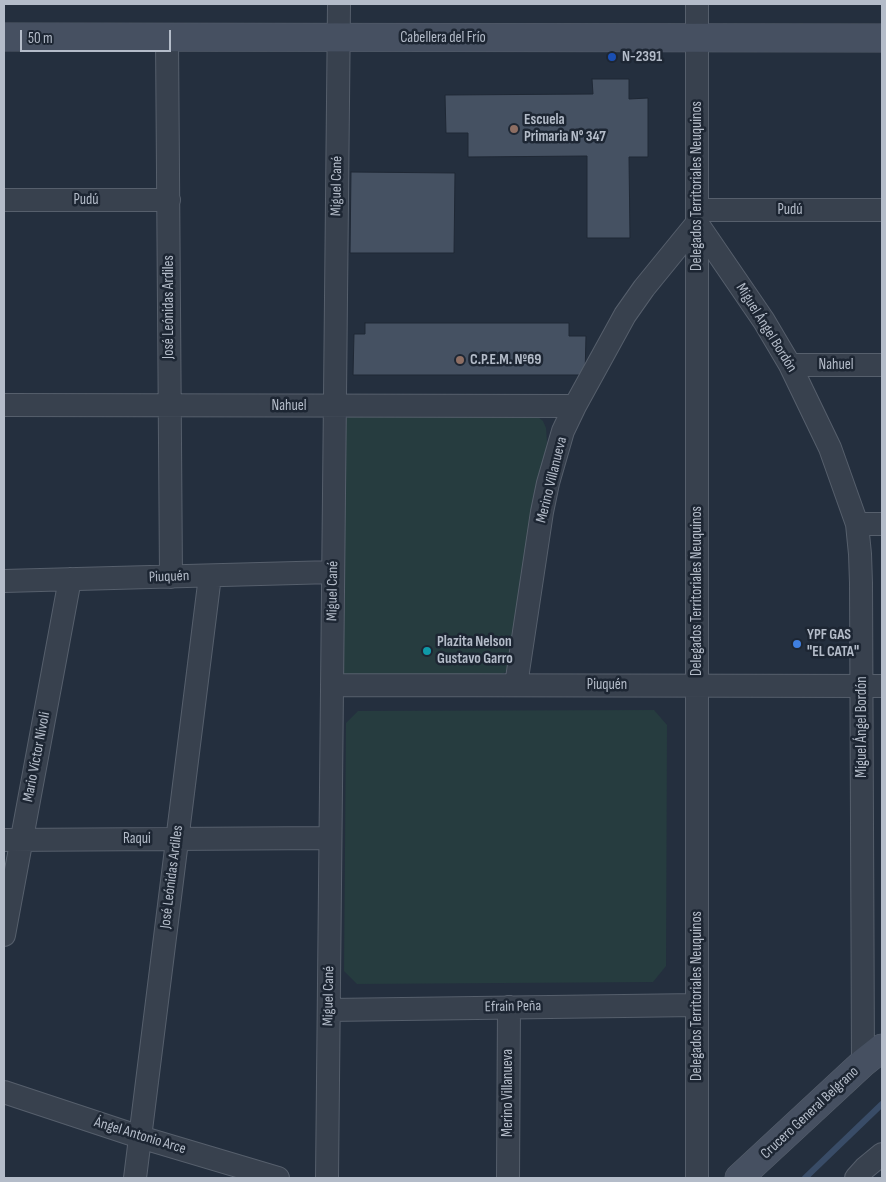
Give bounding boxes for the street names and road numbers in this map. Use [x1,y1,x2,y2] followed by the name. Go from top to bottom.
[400,29,486,47] street label: Cabellera del Frío
[688,101,706,271] street label: Delegados Territoriales Neuquinos
[327,156,347,216] street label: Miguel Cané
[73,191,99,209] street label: Pudú
[777,201,803,219] street label: Pudú
[160,255,178,359] street label: José Leónidas Ardiles
[732,280,800,376] street label: Miguel Ángel Bordón
[819,356,853,374] street label: Nahuel
[272,397,306,415] street label: Nahuel
[533,435,571,525] street label: Merino Villanueva
[688,506,706,676] street label: Delegados Territoriales Neuquinos
[323,561,343,621] street label: Miguel Cané
[149,567,189,587] street label: Piuquén
[587,676,627,694] street label: Piuquén
[853,676,871,778] street label: Miguel Ángel Bordón
[19,710,55,804] street label: Mario Víctor Nívoli
[157,824,187,930] street label: José Leónidas Ardiles
[123,830,151,848] street label: Raqui
[688,911,706,1081] street label: Delegados Territoriales Neuquinos
[319,966,339,1026] street label: Miguel Cané
[485,998,541,1016] street label: Efrain Peña
[499,1049,517,1137] street label: Merino Villanueva
[757,1063,863,1163] street label: Crucero General Belgrano
[92,1114,188,1158] street label: Ángel Antonio Arce

